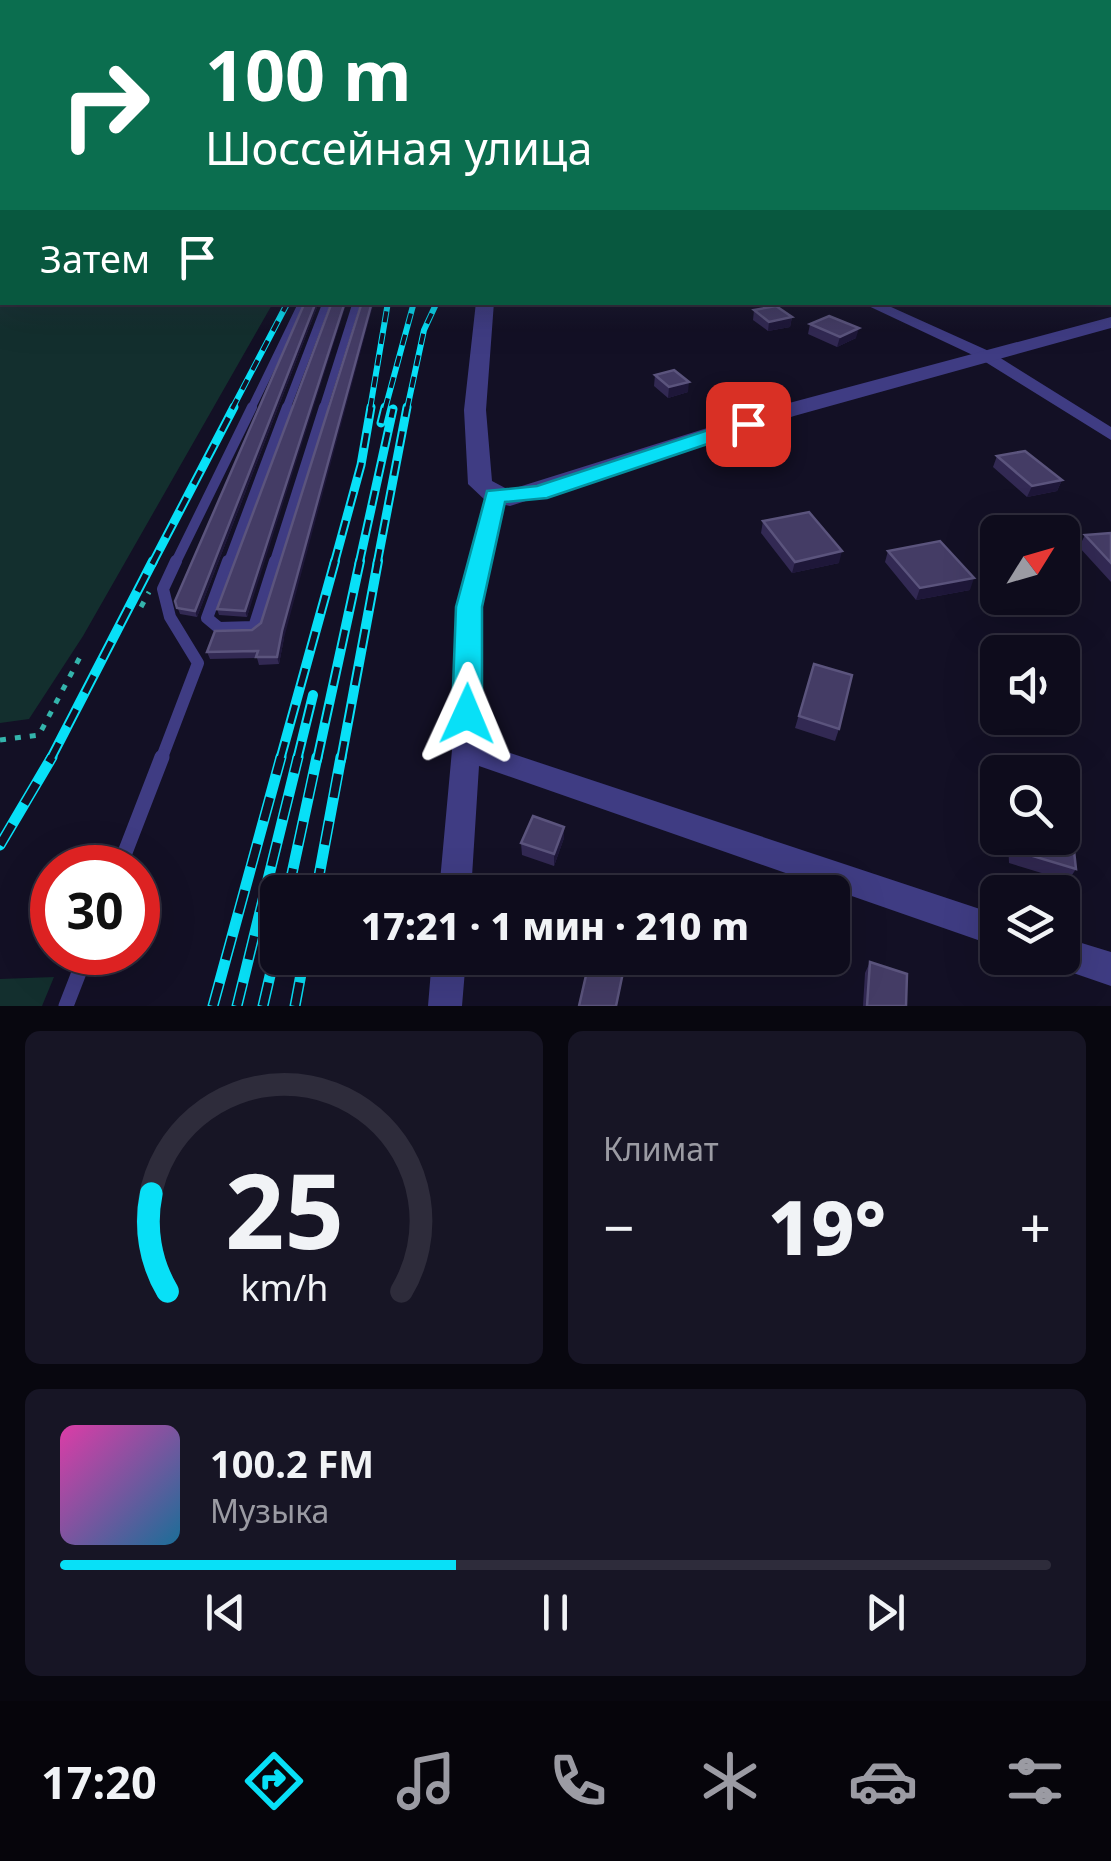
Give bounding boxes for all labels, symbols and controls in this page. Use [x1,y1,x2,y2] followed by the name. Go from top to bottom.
[205,26,412,122] text: 100 m
[40,40,170,170] icon: right
[205,117,592,178] text: Шоссейная улица
[170,230,225,285] icon: arrive
[40,232,150,284] text: Затем
[706,382,791,467] pin
[721,397,776,452] icon: arrive
[980,515,1080,615] north arrow
[980,515,1080,975] map controls
[980,635,1080,735] button: sound
[415,662,519,766] position arrow
[980,755,1080,855] button: search
[30,845,160,975] speed limit sign: 30
[980,875,1080,975] button: layers
[361,899,749,951] text: 17:21 · 1 мин · 210 m
[603,1127,719,1170] text: Климат
[225,1138,343,1279] text: 25
[768,1175,886,1277] text: 19°
[603,1189,634,1264] text: −
[1020,1189,1051,1264] text: +
[240,1263,328,1311] text: km/h
[210,1437,374,1489] text: 100.2 FM
[210,1489,329,1532] text: Музыка
[198,1585,253,1640] icon: previous
[528,1585,583,1640] icon: pause
[858,1585,913,1640] icon: next
[239,1746,309,1816] icon: directions
[391,1746,461,1816] icon: music
[543,1746,613,1816] icon: phone
[695,1746,765,1816] icon: climate
[848,1746,918,1816] icon: car
[1000,1746,1070,1816] icon: filters
[41,1751,157,1812] text: 17:20

